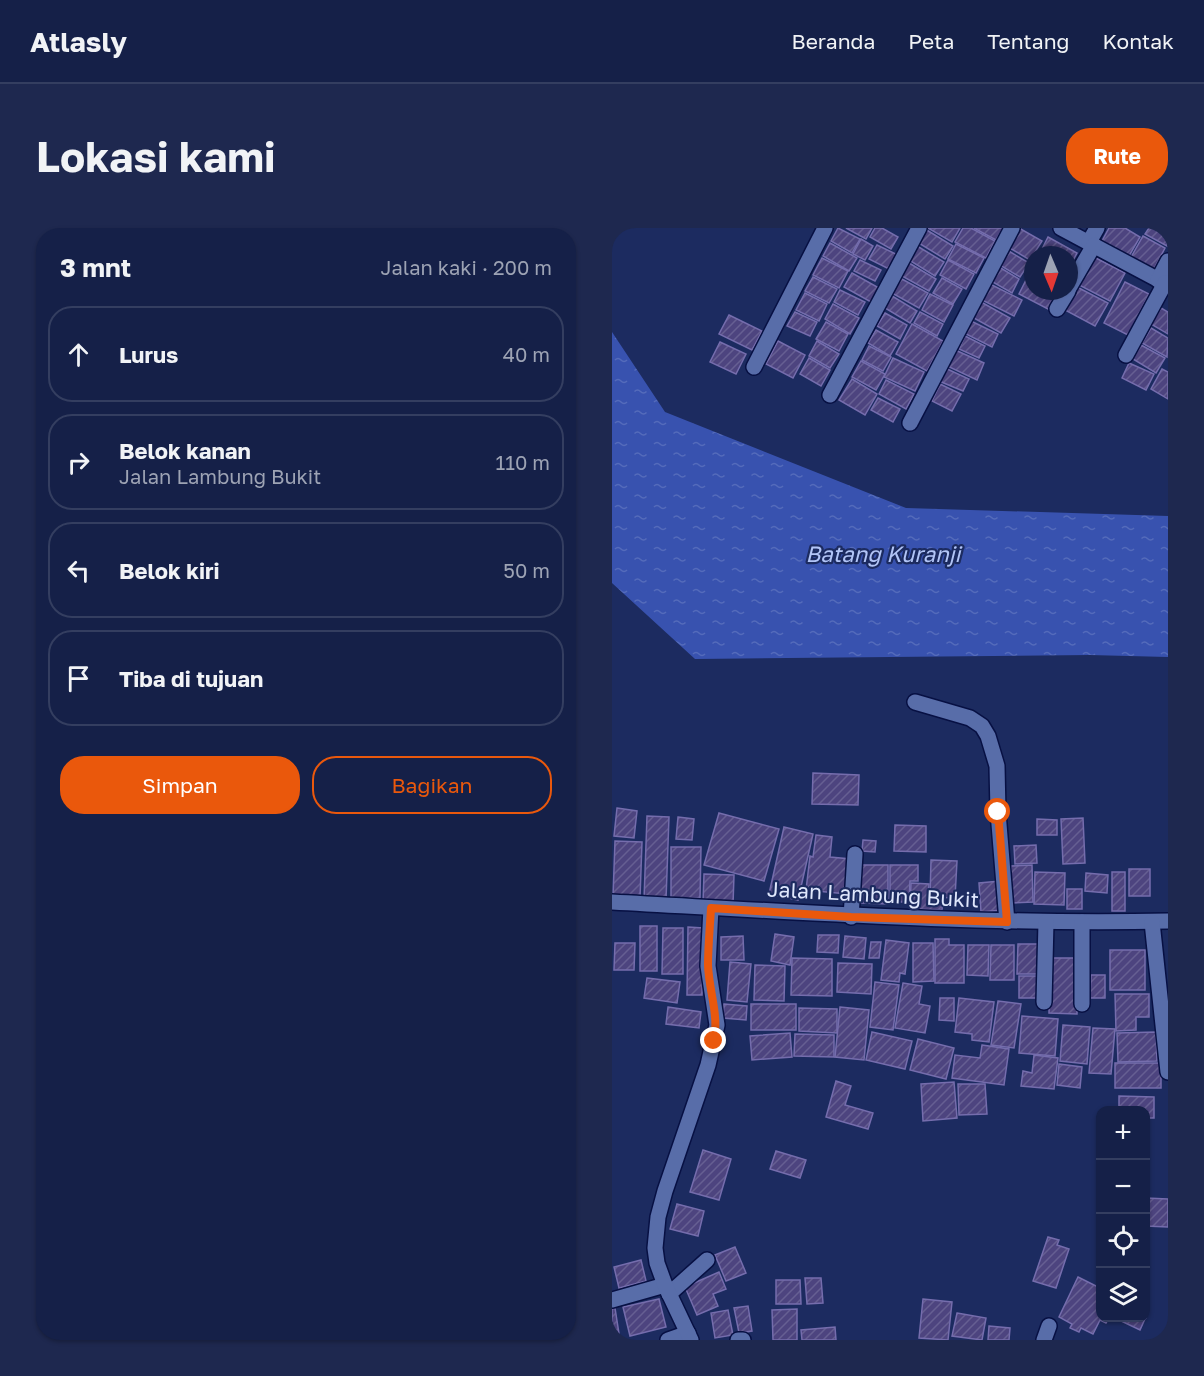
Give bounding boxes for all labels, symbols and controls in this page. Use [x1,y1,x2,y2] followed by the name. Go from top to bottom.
[30,25,127,58] text: Atlasly
[792,28,875,54] text: Beranda
[908,28,954,54] text: Peta
[987,28,1069,54] text: Tentang
[1102,28,1174,54] text: Kontak
[1066,128,1168,184] button: Rute
[36,131,276,181] text: Lokasi kami
[1024,246,1078,300] north arrow
[60,252,131,283] text: 3 mnt
[380,255,552,279] text: Jalan kaki · 200 m
[62,338,95,371] icon: ahead
[119,341,178,368] text: Lurus
[503,342,550,366] text: 40 m
[119,437,251,464] text: Belok kanan
[62,446,95,479] icon: right
[496,450,550,474] text: 110 m
[119,464,321,488] text: Jalan Lambung Bukit
[806,540,964,567] water label: Batang Kuranji
[62,554,95,587] icon: left
[119,557,220,584] text: Belok kiri
[503,558,550,582] text: 50 m
[62,662,95,695] icon: arrive
[119,665,263,692] text: Tiba di tujuan
[60,756,300,814] button: Simpan
[312,756,552,814] button: Bagikan
[984,798,1010,824] route start
[766,875,980,913] street label: Jalan Lambung Bukit
[700,1027,726,1053] route end
[1096,1106,1150,1322] map controls
[1096,1106,1150,1160] button: +
[1096,1160,1150,1214] button: −
[1096,1214,1150,1268] button: locate
[1096,1268,1150,1322] button: layers

